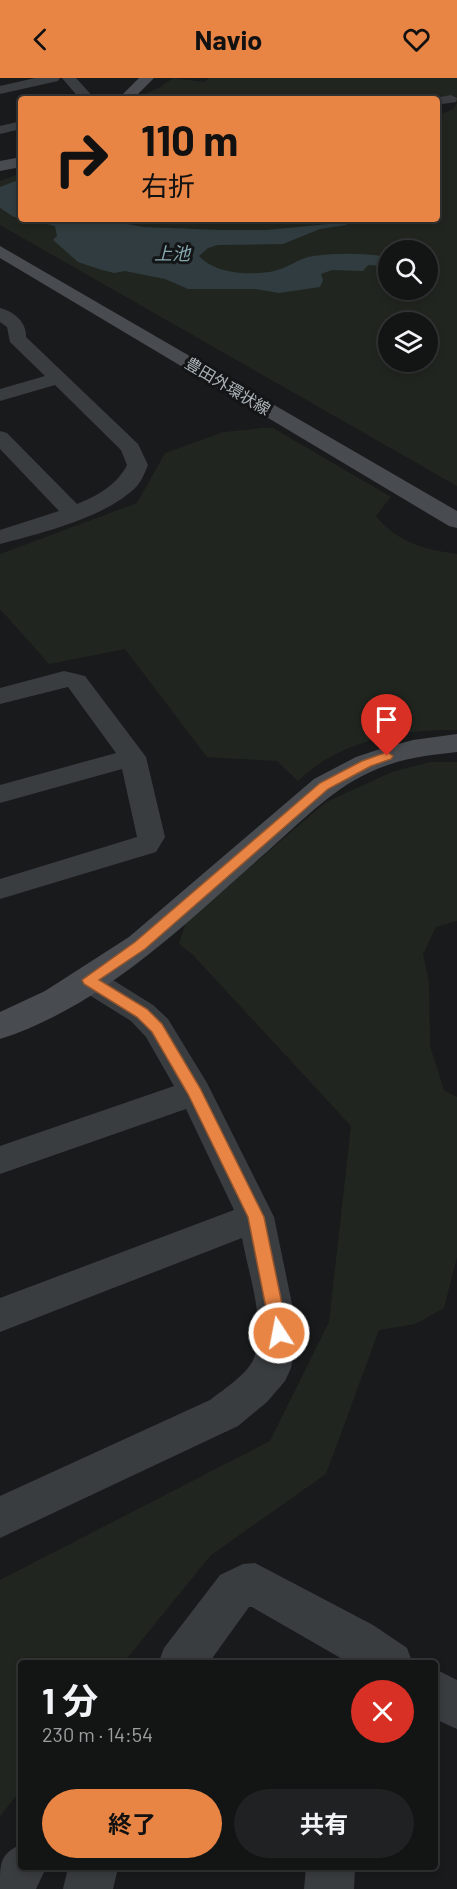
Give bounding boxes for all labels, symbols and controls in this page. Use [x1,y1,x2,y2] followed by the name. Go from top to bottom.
[24,23,57,56] icon: back
[195,23,262,55] text: Navio
[400,23,433,56] icon: heart
[141,114,238,164] text: 110 m
[42,120,120,198] icon: right
[141,169,195,201] text: 右折
[378,240,438,372] map controls
[378,240,438,300] button: search
[154,242,192,264] water label: 上池
[378,312,438,372] button: layers
[182,353,274,418] street label: 豊田外環状線
[361,694,412,756] pin
[370,703,403,736] icon: arrive
[247,1301,311,1365] position arrow
[42,1678,98,1721] text: 1 分
[351,1680,414,1743] button: close
[42,1722,153,1746] text: 230 m · 14:54
[42,1789,222,1858] button: 終了
[234,1789,414,1858] button: 共有

